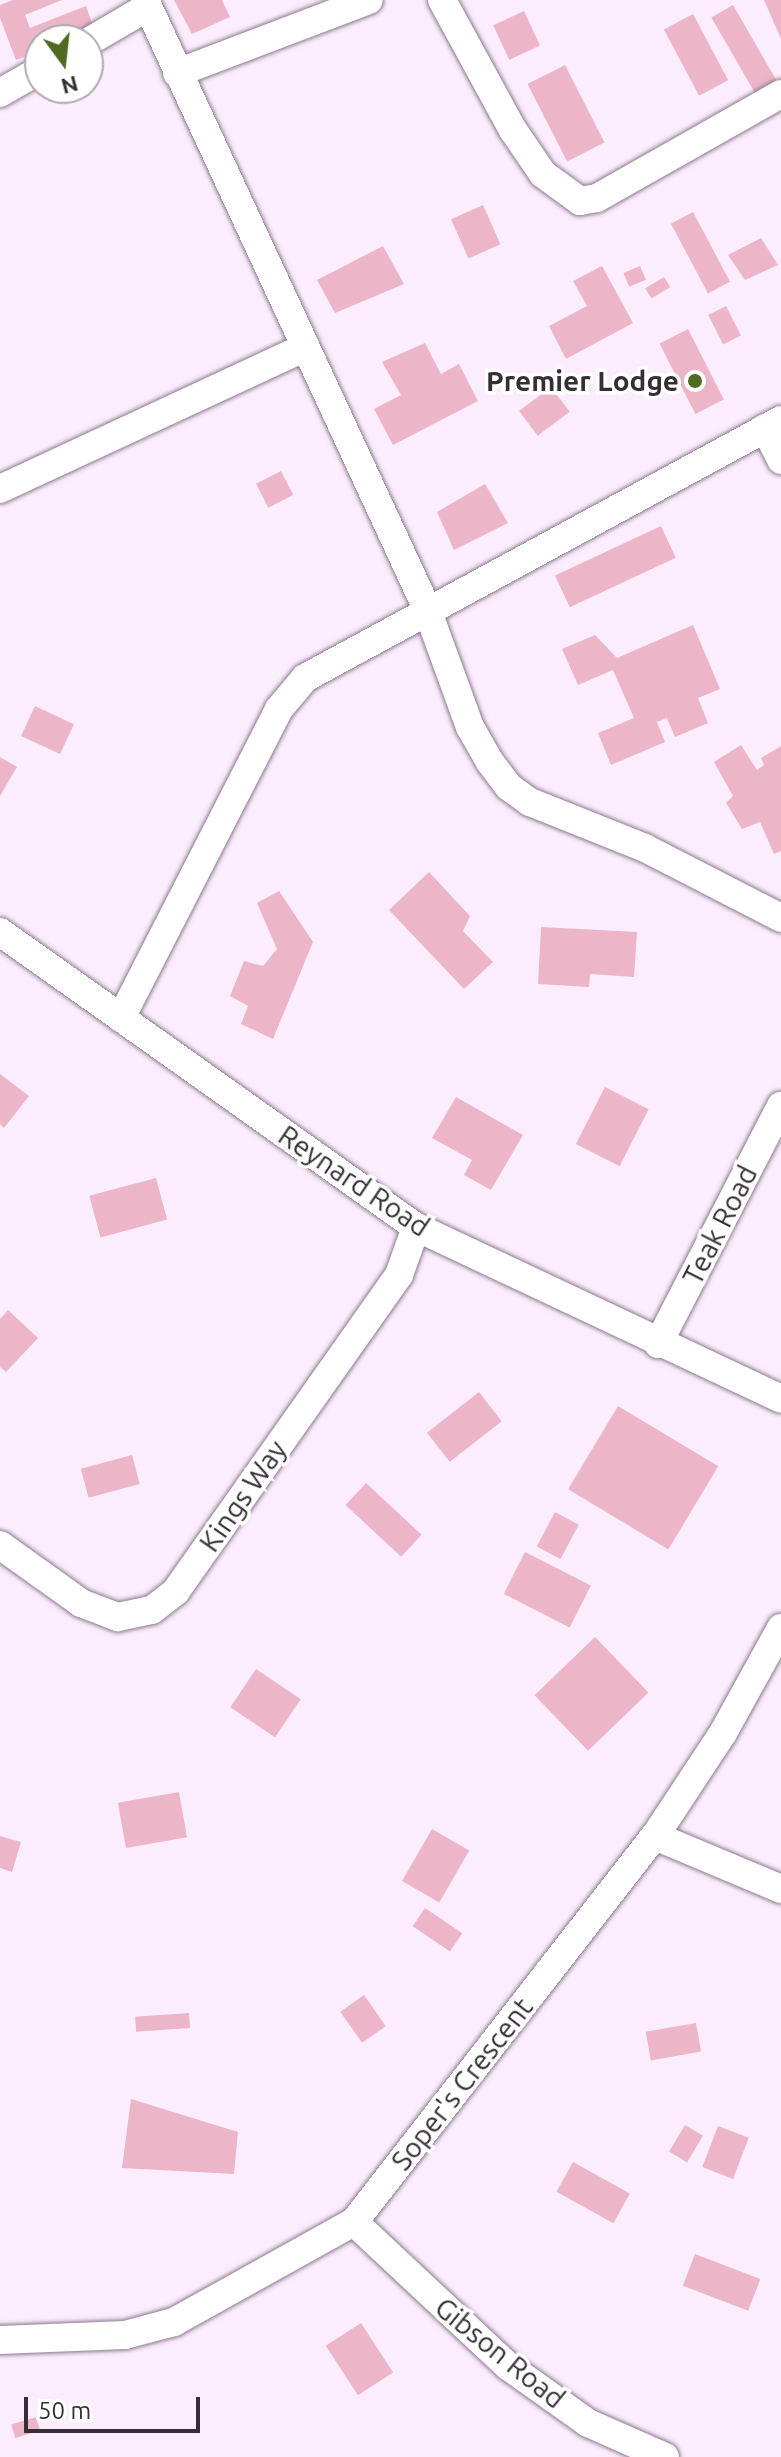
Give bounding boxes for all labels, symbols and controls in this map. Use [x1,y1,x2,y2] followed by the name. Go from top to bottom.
[24,24,104,104] north arrow
[59,72,81,100] text: N
[486,364,679,398] place label: Premier Lodge
[686,372,704,390] marker: Premier Lodge
[272,1118,436,1244] street label: Reynard Road
[676,1160,764,1290] street label: Teak Road
[192,1434,294,1558] street label: Kings Way
[384,1991,540,2177] street label: Soper's Crescent
[428,2290,572,2416] street label: Gibson Road
[28,2381,204,2431] scale bar
[38,2397,91,2424] text: 50 m

